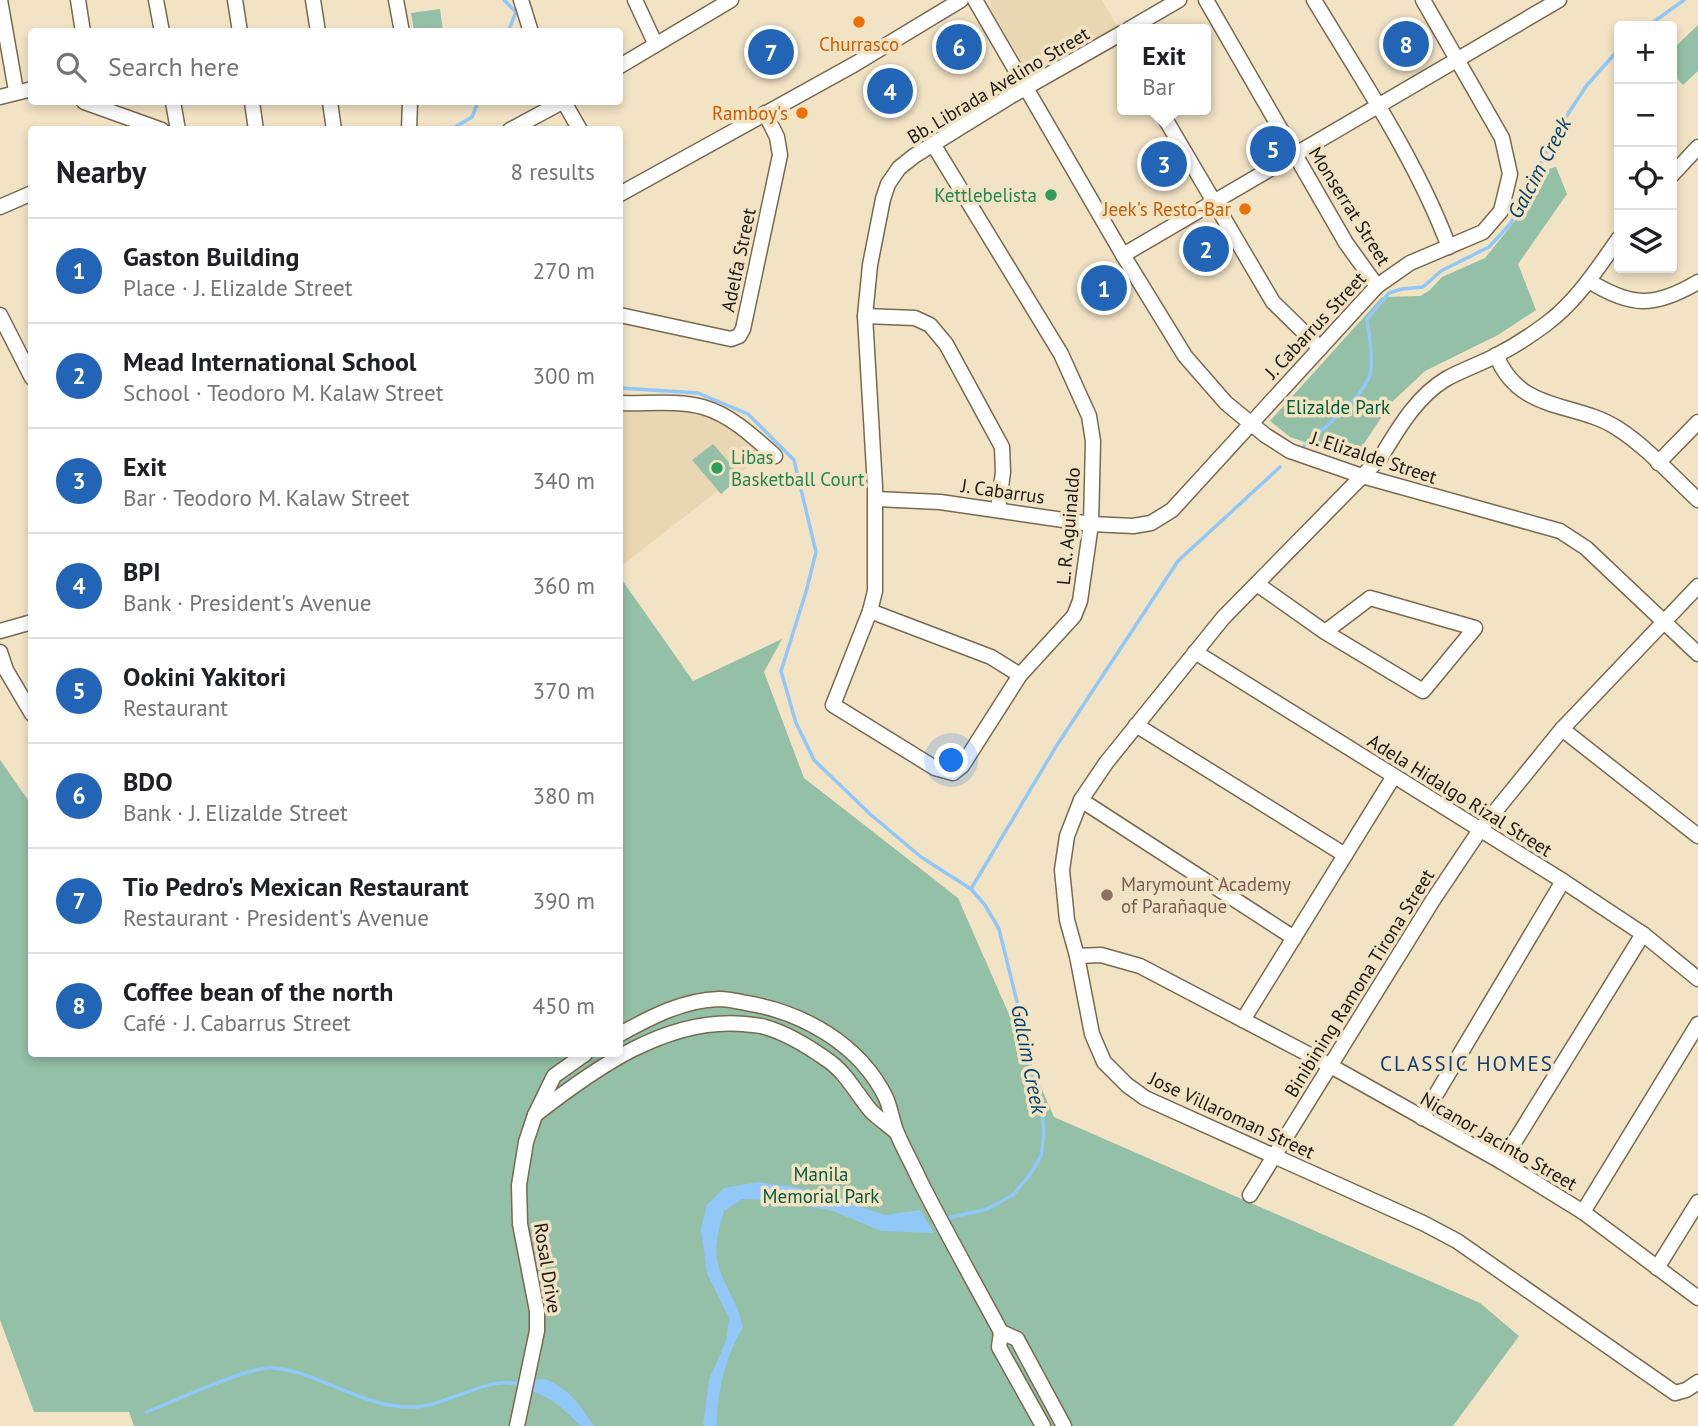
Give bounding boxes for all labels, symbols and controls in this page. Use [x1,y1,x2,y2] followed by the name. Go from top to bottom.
[851,14,867,30] marker: Churrasco
[1383,18,1429,70] pin: 8
[903,21,1094,149] street label: Bb. Librada Avelino Street
[936,21,982,73] pin: 6
[1614,21,1677,273] map controls
[1614,21,1677,84] button: +
[1117,24,1211,115] popup
[748,26,794,78] pin: 7
[28,28,623,105] search box
[819,32,899,56] place label: Churrasco
[1142,39,1186,72] text: Exit
[52,48,90,86] icon: search
[108,50,239,83] text: Search here
[867,65,913,117] pin: 4
[1142,72,1175,101] text: Bar
[1614,84,1677,147] button: −
[712,101,788,125] place label: Ramboy's
[794,105,810,121] marker: Ramboy's
[1501,111,1578,223] water label: Galcim Creek
[1250,123,1296,175] pin: 5
[1141,138,1187,190] pin: 3
[1304,142,1396,270] street label: Monserrat Street
[1614,147,1677,210] button: locate
[56,152,146,191] text: Nearby
[511,157,595,186] text: 8 results
[934,183,1037,207] place label: Kettlebelista
[1043,187,1059,203] marker: Kettlebelista
[1102,197,1232,221] place label: Jeek's Resto-Bar
[1237,201,1253,217] marker: Jeek's Resto-Bar
[715,205,761,314] street label: Adelfa Street
[1614,210,1677,273] button: layers
[1183,223,1229,275] pin: 2
[123,240,299,273] text: Gaston Building
[72,256,86,285] text: 1
[533,256,595,285] text: 270 m
[1081,262,1127,314] pin: 1
[1259,266,1371,384] street label: J. Cabarrus Street
[123,273,352,302] text: Place · J. Elizalde Street
[123,345,417,378] text: Mead International School
[72,361,86,390] text: 2
[533,361,595,390] text: 300 m
[123,378,443,407] text: School · Teodoro M. Kalaw Street
[1286,395,1390,419] park label: Elizalde Park
[1307,425,1441,489] street label: J. Elizalde Street
[731,445,865,491] place label: Libas Basketball Court
[123,450,166,483] text: Exit
[709,460,725,476] marker: Libas Basketball Court
[72,466,86,495] text: 3
[533,466,595,495] text: 340 m
[1051,466,1085,586] street label: L. R. Aguinaldo
[959,473,1046,509] street label: J. Cabarrus
[123,483,410,512] text: Bar · Teodoro M. Kalaw Street
[123,555,161,588] text: BPI
[72,571,86,600] text: 4
[533,571,595,600] text: 360 m
[123,588,372,617] text: Bank · President's Avenue
[123,660,286,693] text: Ookini Yakitori
[72,676,86,705] text: 5
[533,676,595,705] text: 370 m
[123,693,228,722] text: Restaurant
[1363,728,1557,862] street label: Adela Hidalgo Rizal Street
[934,743,968,777] your location
[123,765,173,798] text: BDO
[72,781,86,810] text: 6
[533,781,595,810] text: 380 m
[123,798,348,827] text: Bank · J. Elizalde Street
[1279,864,1440,1101] street label: Binibining Ramona Tirona Street
[123,870,469,903] text: Tio Pedro's Mexican Restaurant
[1121,872,1291,918] place label: Marymount Academy of Parañaque
[72,886,86,915] text: 7
[533,886,595,915] text: 390 m
[1099,887,1115,903] marker: Marymount Academy of Parañaque
[123,903,429,932] text: Restaurant · President's Avenue
[123,975,393,1008] text: Coffee bean of the north
[72,991,86,1020] text: 8
[533,991,595,1020] text: 450 m
[1005,1002,1053,1117] water label: Galcim Creek
[123,1008,351,1037] text: Café · J. Cabarrus Street
[1380,1050,1554,1077] district label: CLASSIC HOMES
[1145,1066,1319,1164] street label: Jose Villaroman Street
[1416,1086,1582,1196] street label: Nicanor Jacinto Street
[763,1162,879,1208] park label: Manila Memorial Park
[529,1221,567,1315] street label: Rosal Drive

